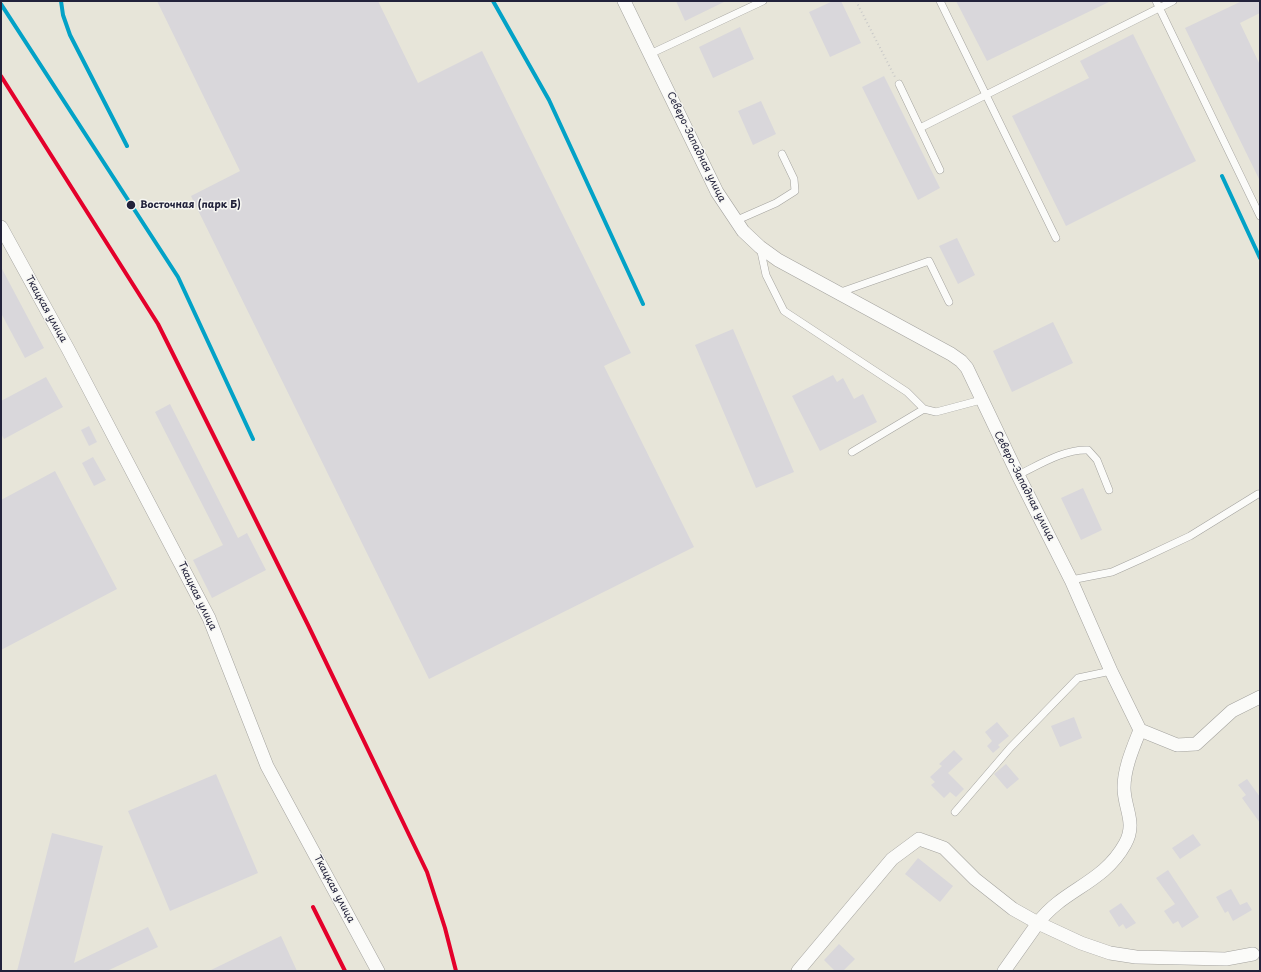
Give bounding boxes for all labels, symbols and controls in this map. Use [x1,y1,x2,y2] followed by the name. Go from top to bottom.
[664,90,728,204] street label: Северо-Западная улица
[125,199,137,211] marker: Восточная (парк Б)
[140,199,241,211] place label: Восточная (парк Б)
[23,273,69,345] street label: Ткацкая улица
[991,429,1057,543] street label: Северо-Западная улица
[175,560,219,632] street label: Ткацкая улица
[311,853,357,925] street label: Ткацкая улица

